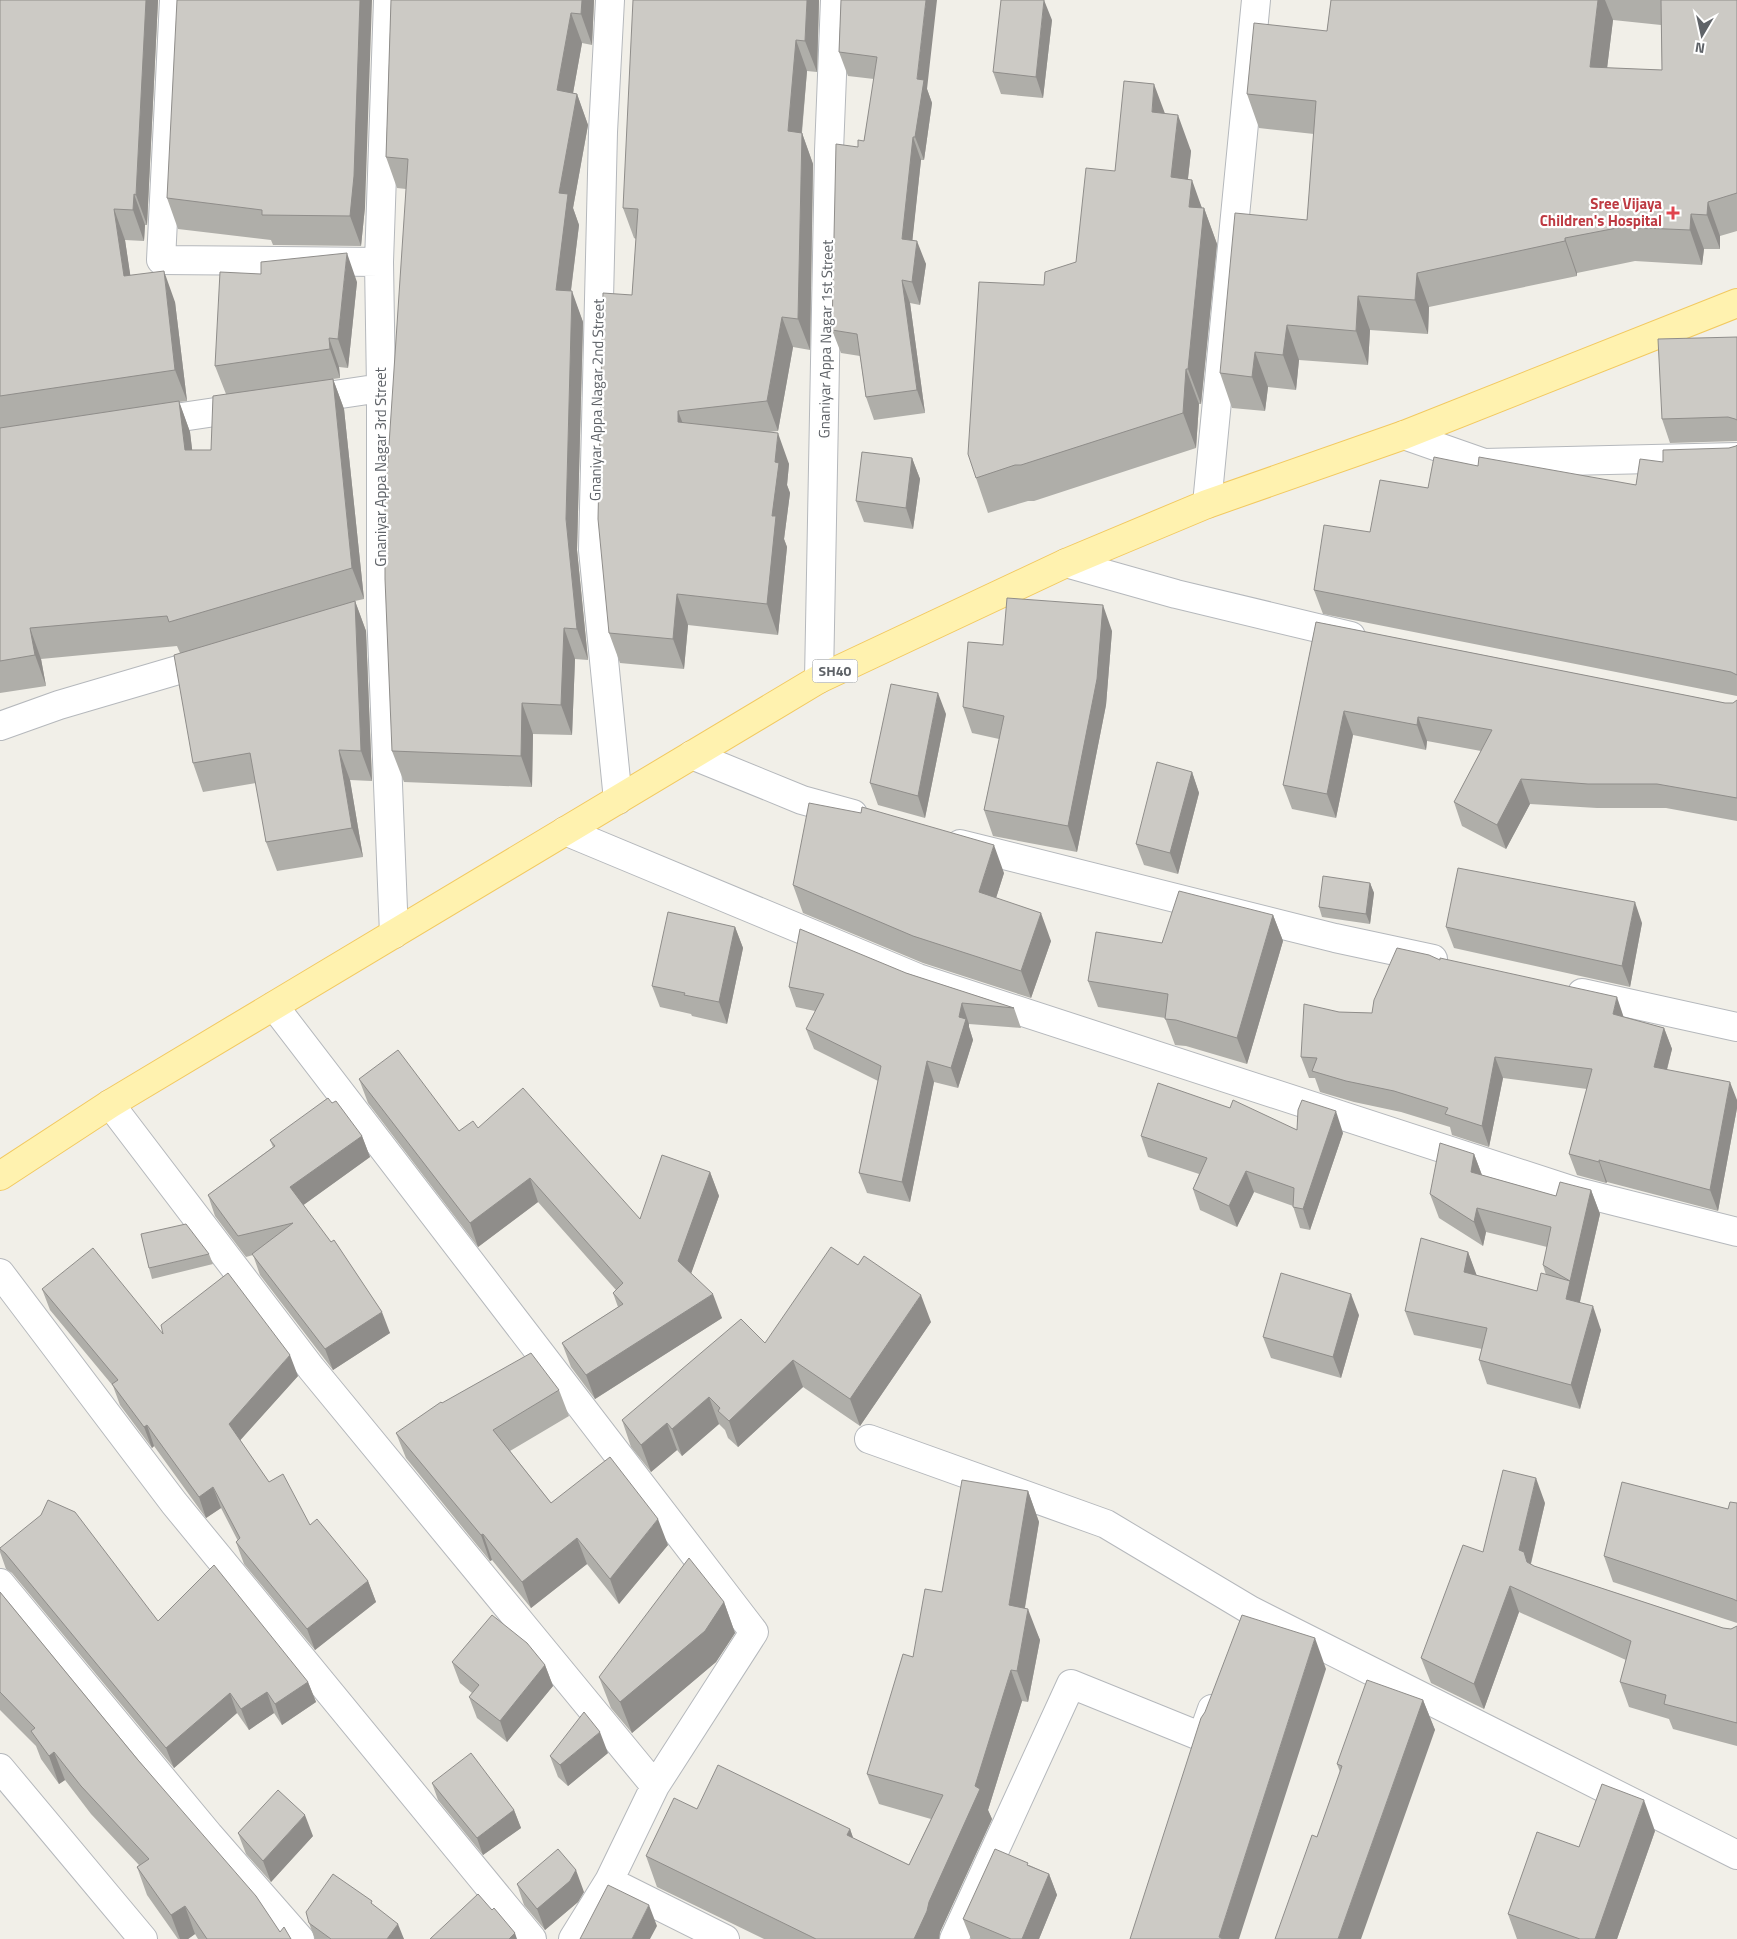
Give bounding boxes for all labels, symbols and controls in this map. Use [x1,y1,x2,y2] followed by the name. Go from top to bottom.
[1677,10,1727,60] north arrow
[1693,37,1706,59] text: N
[1540,192,1662,232] place label: Sree Vijaya Children's Hospital
[1666,206,1680,220] marker: Sree Vijaya Children's Hospital
[812,239,839,439] street label: Gnaniyar Appa Nagar 1st Street
[583,298,610,501] street label: Gnaniyar Appa Nagar 2nd Street
[369,367,392,567] street label: Gnaniyar Appa Nagar 3rd Street
[812,659,858,682] road number: SH40

